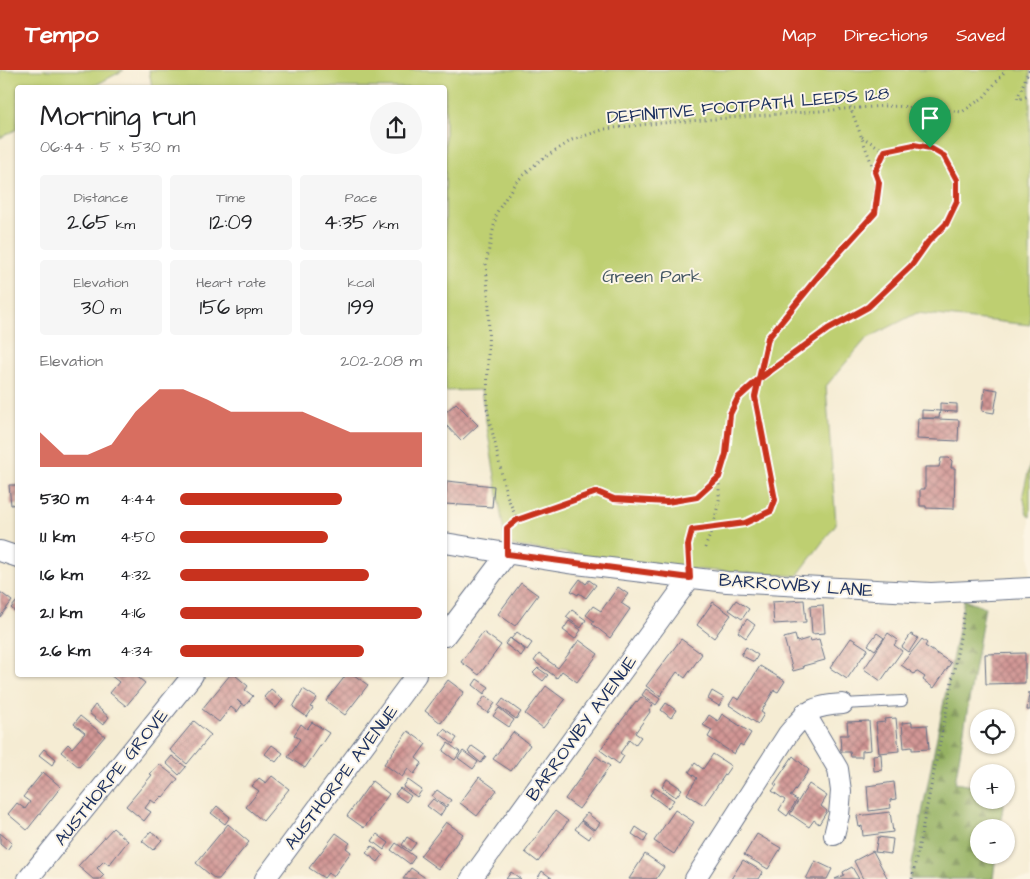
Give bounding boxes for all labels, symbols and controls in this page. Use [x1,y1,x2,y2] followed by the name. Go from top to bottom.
[25,18,98,52] text: Tempo
[782,23,816,48] text: Map
[844,23,928,48] text: Directions
[956,23,1005,48] text: Saved
[606,81,891,130] street label: DEFINITIVE FOOTPATH LEEDS 128
[40,97,196,136] text: Morning run
[909,97,951,148] pin
[370,102,422,154] button: share
[916,104,944,132] icon: arrive
[40,136,180,158] text: 06:44 · 5 × 530 m
[74,188,128,208] text: Distance
[216,188,246,208] text: Time
[345,188,377,208] text: Pace
[67,208,110,237] text: 2.65
[209,208,253,237] text: 12:09
[324,208,367,237] text: 4:35
[110,215,135,235] text: km
[367,215,398,235] text: /km
[602,264,702,289] park label: Green Park
[73,273,129,293] text: Elevation
[196,273,266,293] text: Heart rate
[348,273,374,293] text: kcal
[81,293,105,322] text: 30
[200,293,230,322] text: 156
[348,293,374,322] text: 199
[105,300,121,320] text: m
[230,300,262,320] text: bpm
[40,350,103,372] text: Elevation
[340,350,422,372] text: 202–208 m
[40,488,88,510] text: 530 m
[120,488,155,510] text: 4:44
[40,526,75,548] text: 1.1 km
[120,526,155,548] text: 4:50
[40,564,83,586] text: 1.6 km
[120,564,151,586] text: 4:32
[718,568,874,603] street label: BARROWBY LANE
[40,602,82,624] text: 2.1 km
[120,602,146,624] text: 4:16
[40,640,90,662] text: 2.6 km
[120,640,153,662] text: 4:34
[520,650,643,806] street label: BARROWBY AVENUE
[279,700,404,855] street label: AUSTHORPE AVENUE
[49,704,174,851] street label: AUSTHORPE GROVE
[970,709,1015,864] map controls
[970,709,1015,754] button: locate
[970,764,1015,809] button: +
[970,819,1015,864] button: −

